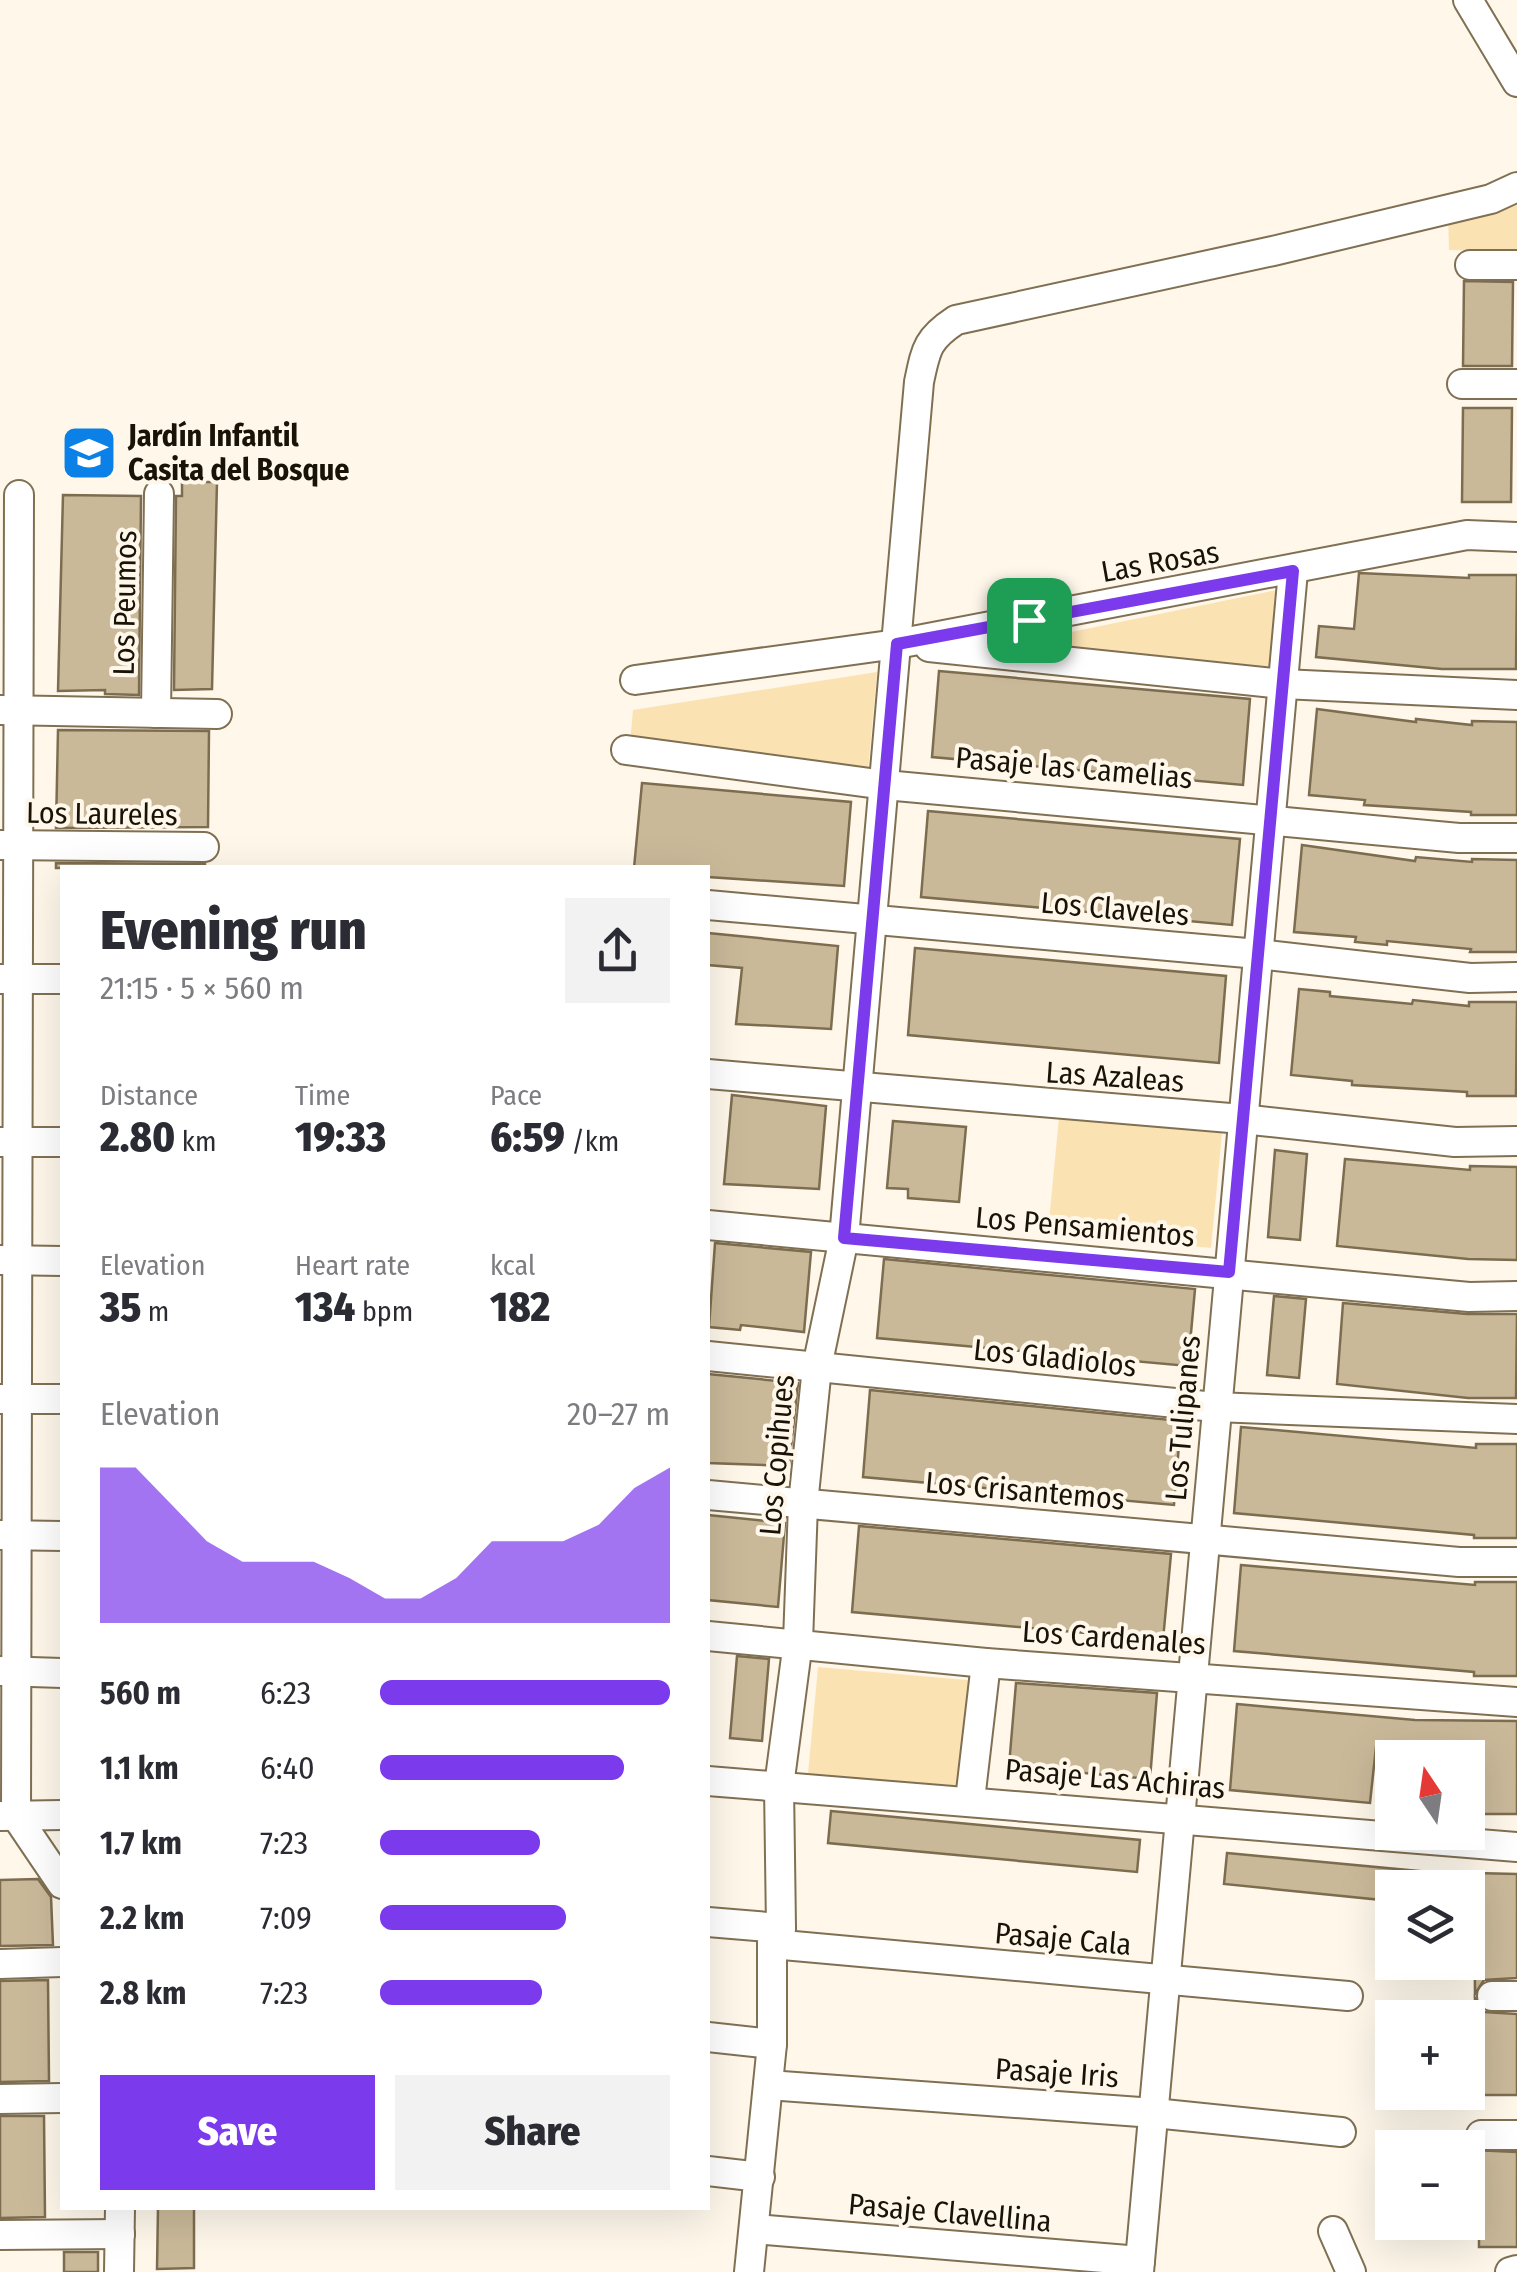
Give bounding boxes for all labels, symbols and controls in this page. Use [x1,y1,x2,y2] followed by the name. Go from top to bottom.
[127,418,350,488] place label: Jardín Infantil Casita del Bosque
[59,423,119,483] school or university icon: Jardín Infantil Casita del Bosque
[106,530,144,676] street label: Los Peumos
[1098,534,1222,590] street label: Las Rosas
[987,578,1072,663] pin
[1002,593,1057,648] icon: arrive
[954,740,1194,796] street label: Pasaje las Camelias
[26,795,178,833] street label: Los Laureles
[1039,885,1191,933] street label: Los Claveles
[100,898,367,964] text: Evening run
[565,898,670,1003] button: share
[100,969,304,1007] text: 21:15 · 5 × 560 m
[1045,1054,1185,1100] street label: Las Azaleas
[100,1079,198,1112] text: Distance
[295,1079,350,1112] text: Time
[490,1079,542,1112] text: Pace
[100,1112,175,1162] text: 2.80
[295,1112,386,1162] text: 19:33
[490,1112,565,1162] text: 6:59
[175,1125,216,1158] text: km
[565,1125,619,1158] text: /km
[974,1199,1196,1255] street label: Los Pensamientos
[100,1249,205,1282] text: Elevation
[295,1249,410,1282] text: Heart rate
[490,1249,535,1282] text: kcal
[100,1282,141,1332] text: 35
[295,1282,355,1332] text: 134
[490,1282,550,1332] text: 182
[141,1295,169,1328] text: m
[355,1295,413,1328] text: bpm
[972,1332,1138,1384] street label: Los Gladiolos
[1158,1334,1208,1502] street label: Los Tulipanes
[752,1373,802,1537] street label: Los Copihues
[100,1395,220,1433] text: Elevation
[567,1395,670,1433] text: 20–27 m
[924,1464,1126,1518] street label: Los Crisantemos
[1021,1614,1207,1662] street label: Los Cardenales
[100,1674,181,1712] text: 560 m
[260,1674,311,1712] text: 6:23
[1375,1740,1485,1850] north arrow
[1375,1740,1485,2240] map controls
[100,1749,179,1787] text: 1.1 km
[260,1749,315,1787] text: 6:40
[1003,1751,1227,1807] street label: Pasaje Las Achiras
[100,1824,182,1862] text: 1.7 km
[260,1824,308,1862] text: 7:23
[1375,1870,1485,1980] button: layers
[100,1899,184,1937] text: 2.2 km
[260,1899,312,1937] text: 7:09
[993,1915,1133,1963] street label: Pasaje Cala
[100,1974,186,2012] text: 2.8 km
[260,1974,308,2012] text: 7:23
[1375,2000,1485,2110] button: +
[994,2051,1120,2095] street label: Pasaje Iris
[100,2075,375,2190] button: Save
[395,2075,670,2190] button: Share
[1375,2130,1485,2240] button: −
[847,2186,1053,2240] street label: Pasaje Clavellina

